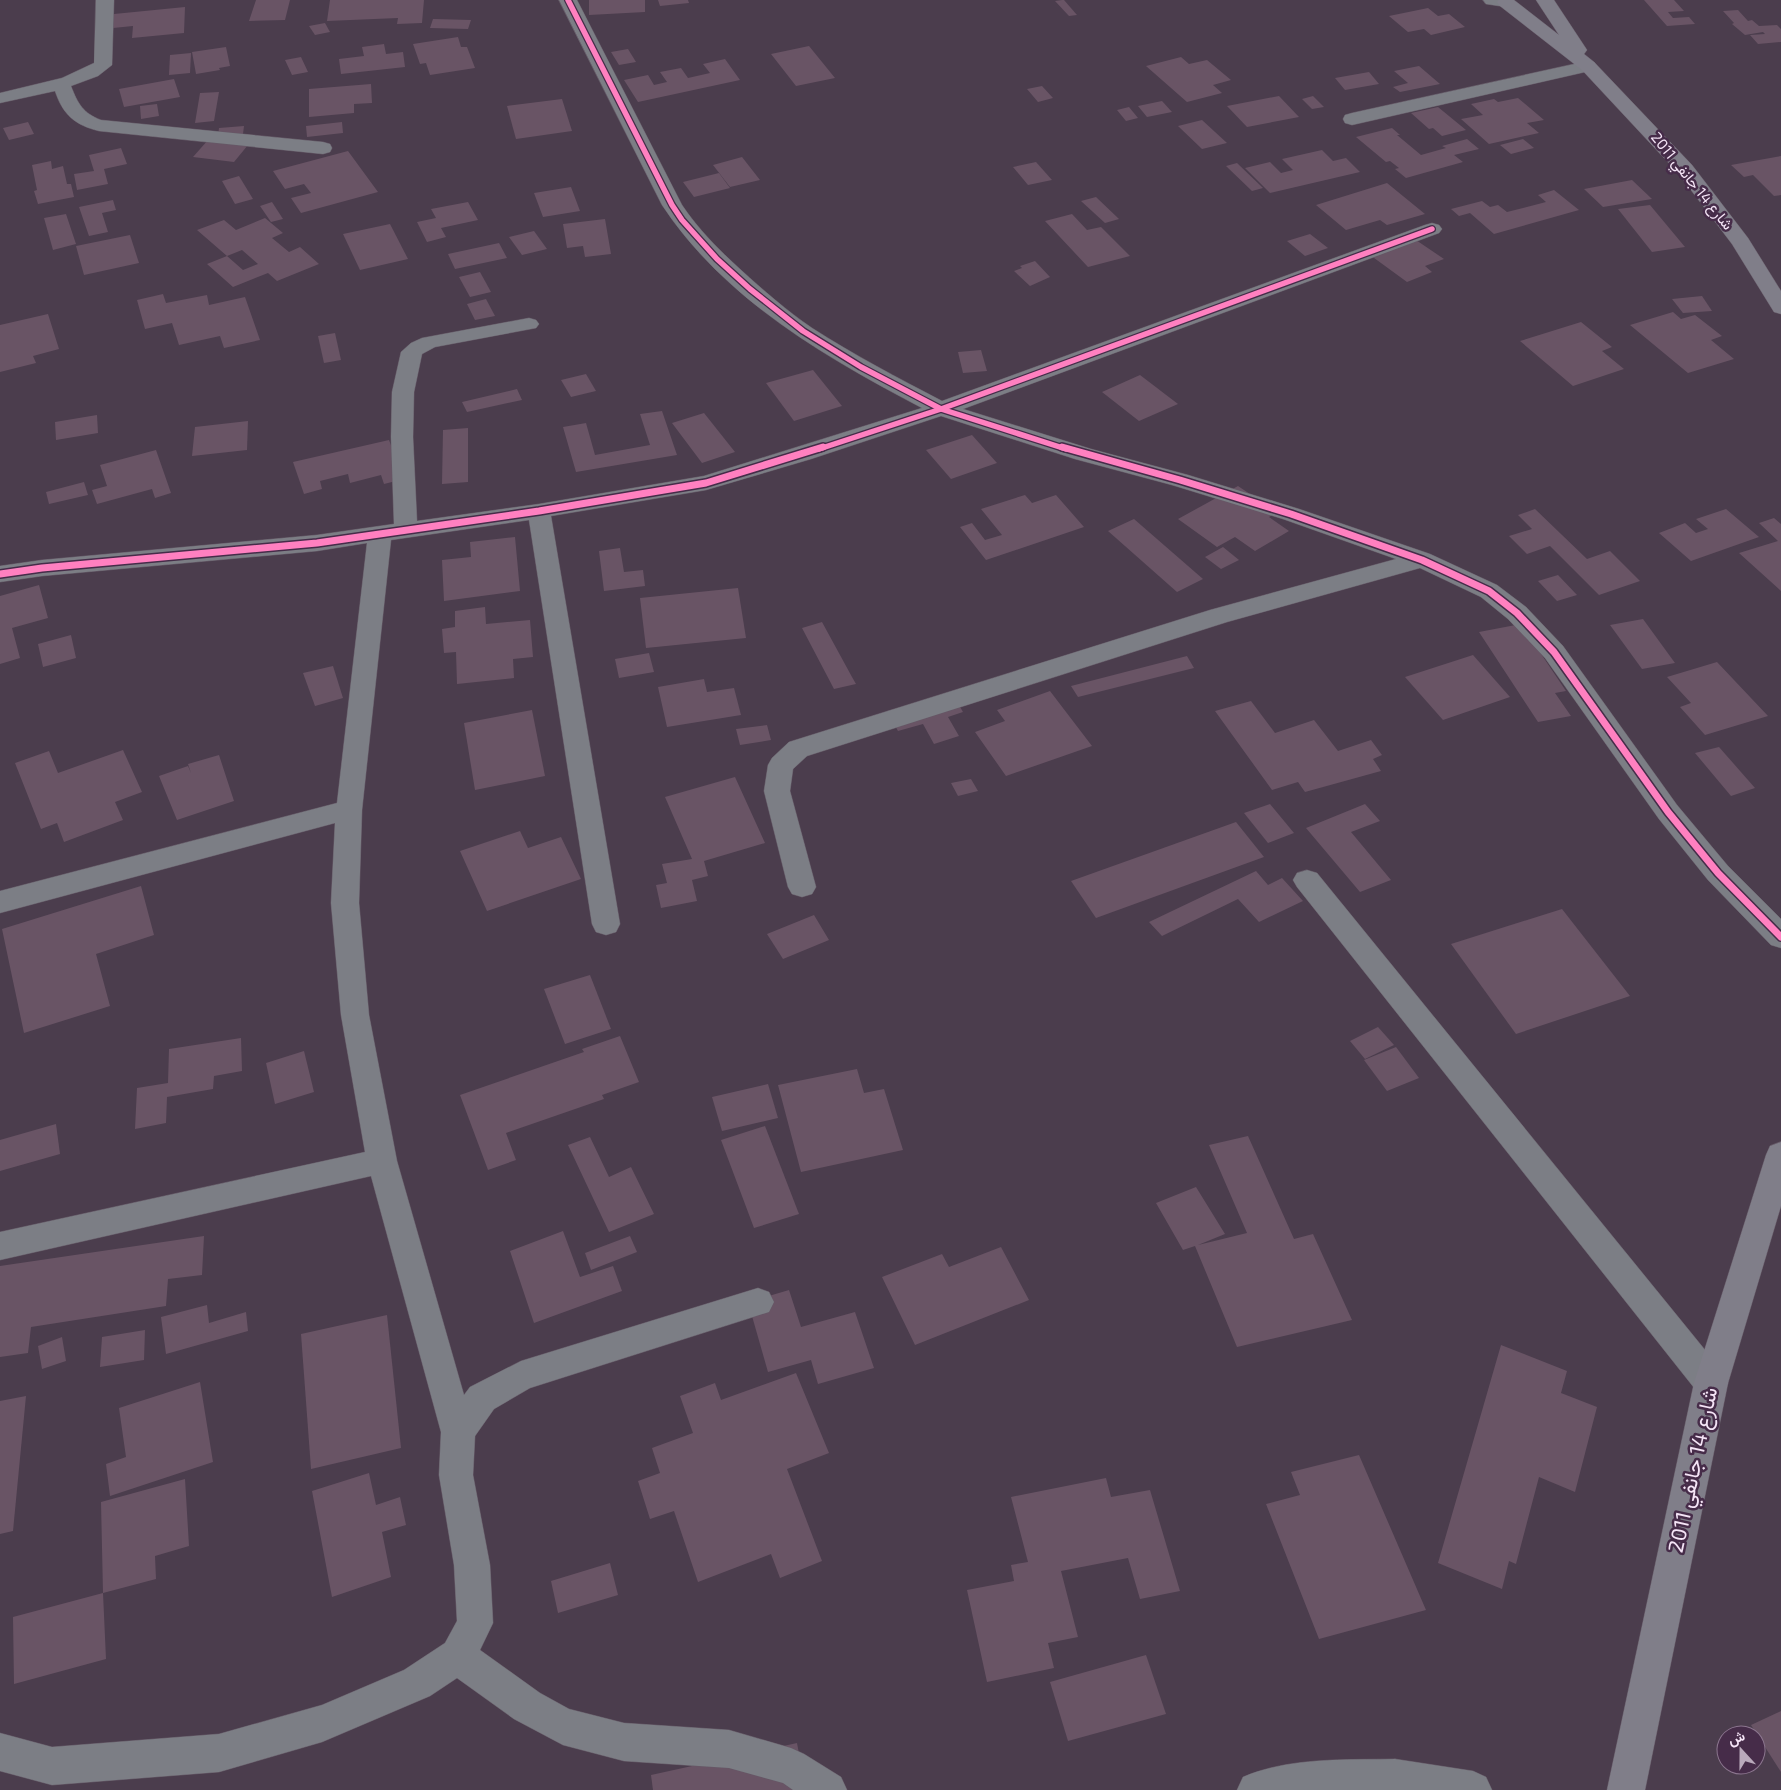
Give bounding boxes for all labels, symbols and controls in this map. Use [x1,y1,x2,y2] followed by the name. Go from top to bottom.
[1644,128,1738,236] street label: شارع 14 جانفي 2011
[1662,1385,1727,1556] street label: شارع 14 جانفي 2011
[1716,1725,1766,1775] north arrow
[1725,1726,1748,1749] text: ش

